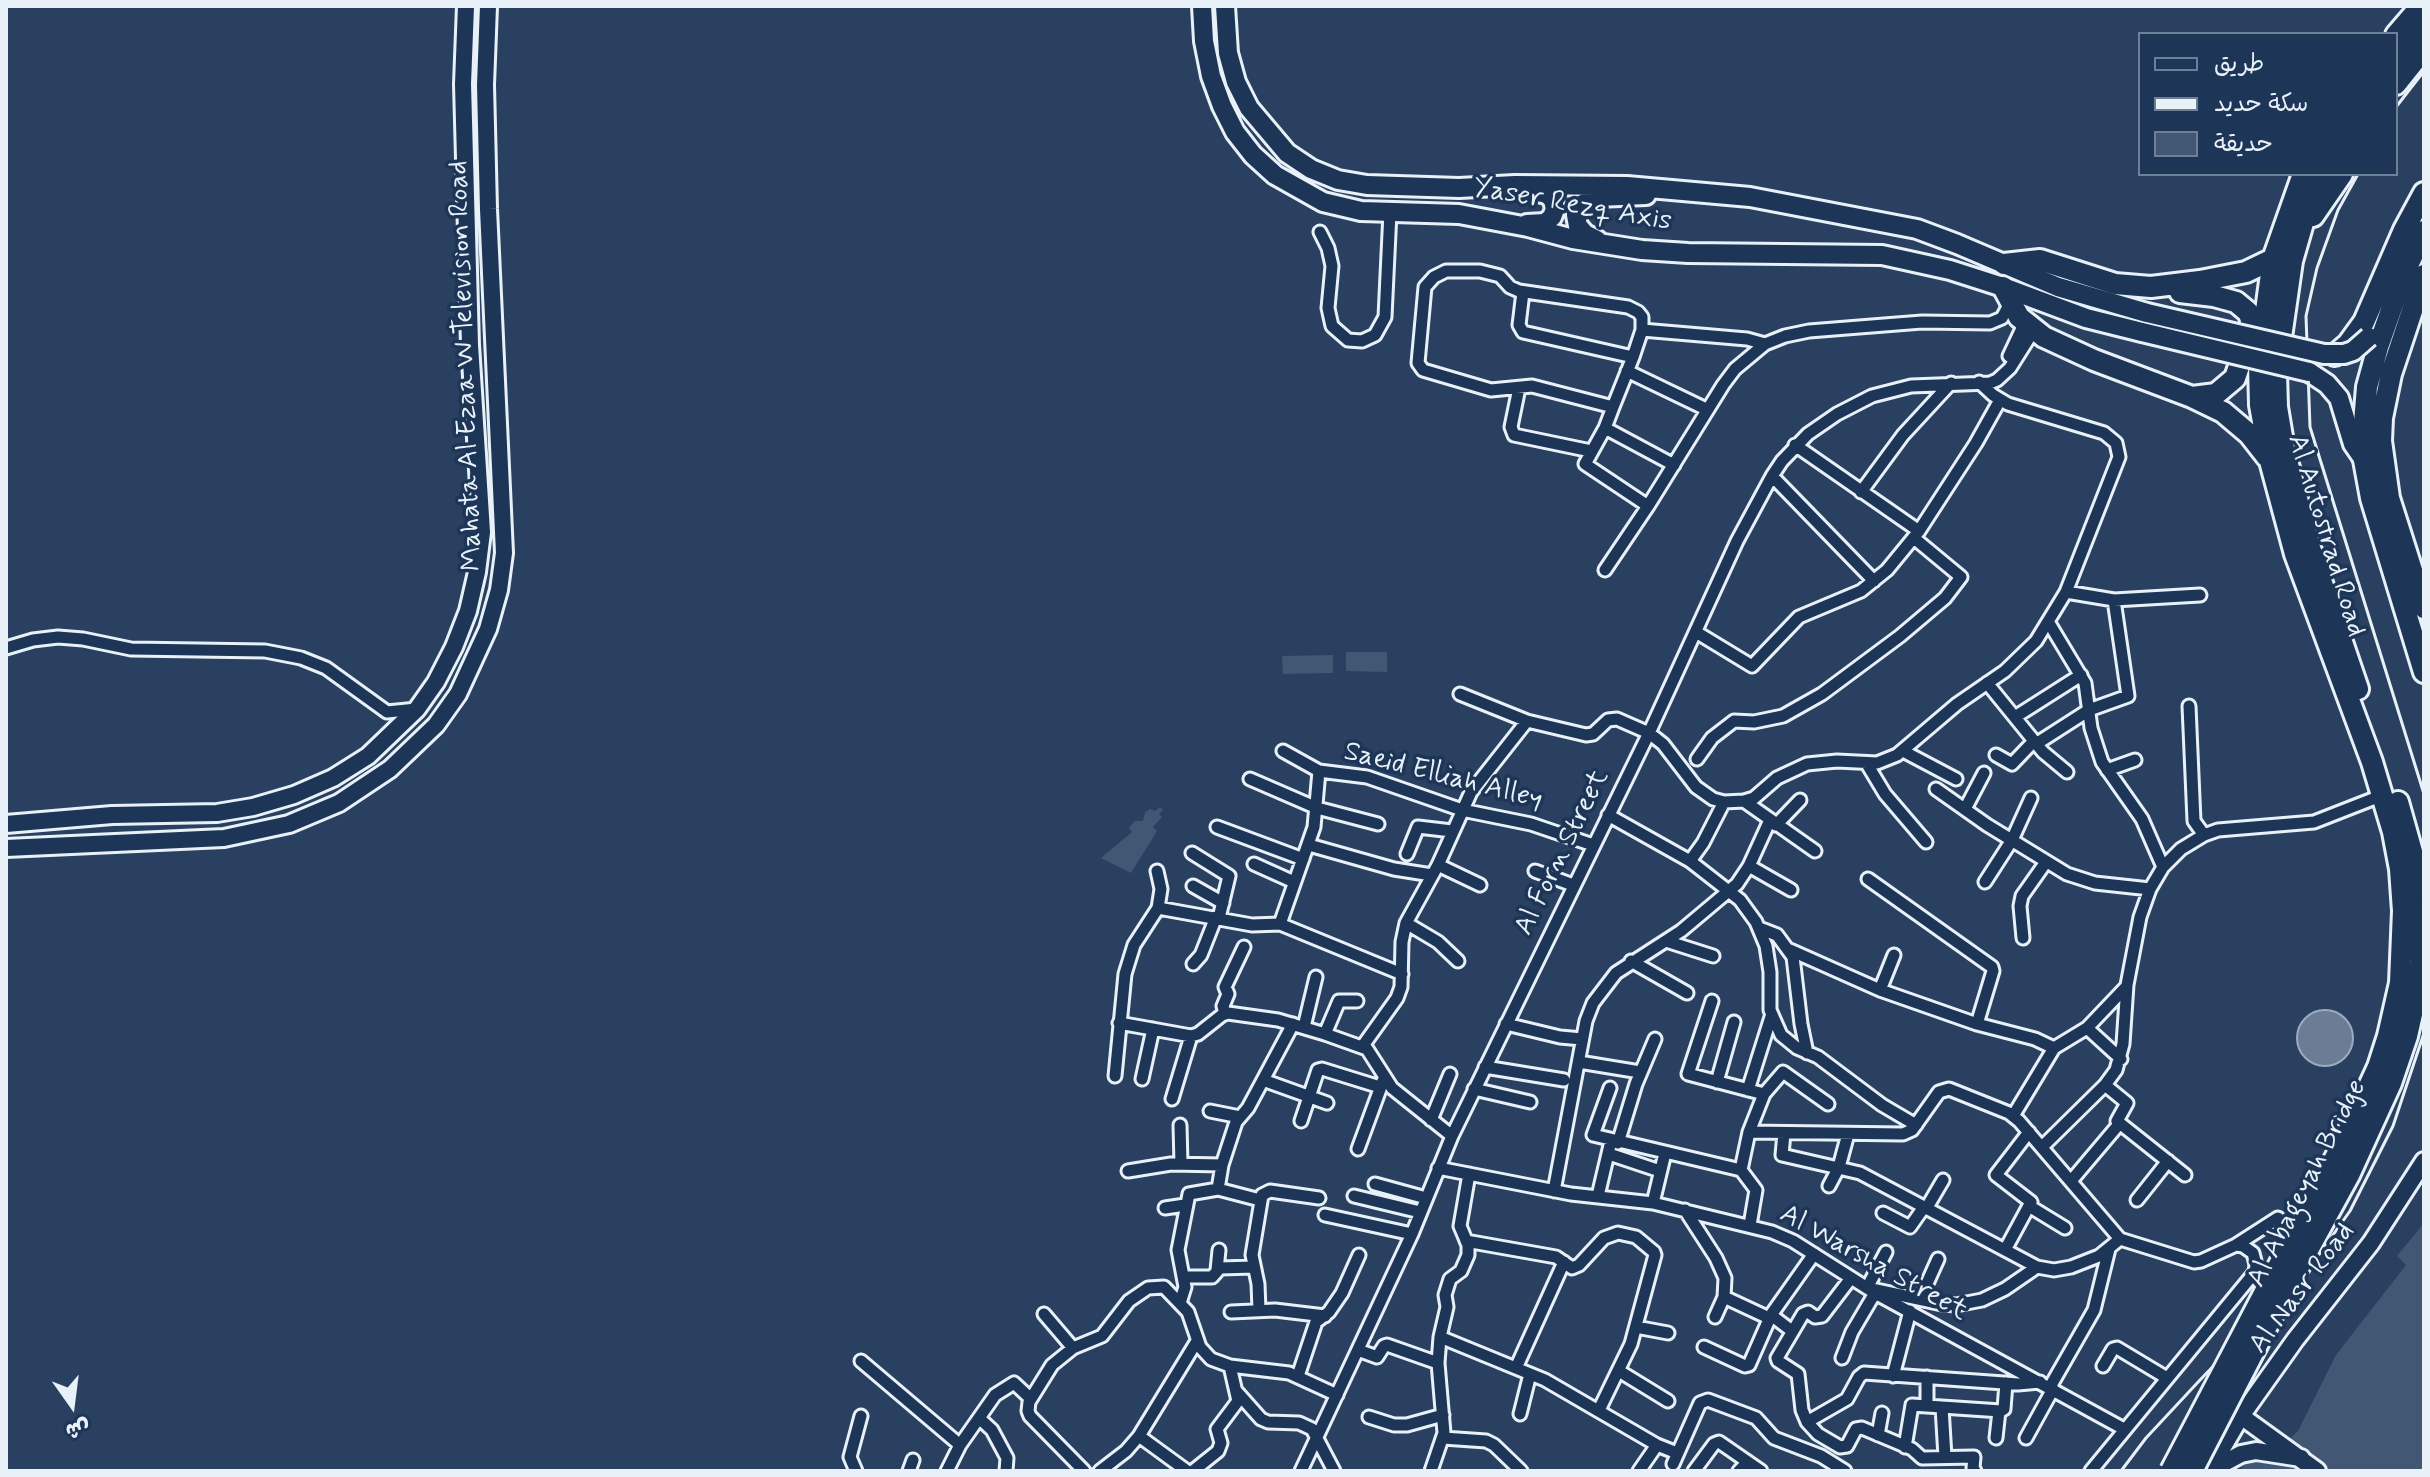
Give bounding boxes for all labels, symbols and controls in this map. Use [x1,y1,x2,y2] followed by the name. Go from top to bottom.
[2138,32,2398,176] legend
[2214,49,2264,80] text: طريق
[2214,89,2308,120] text: سكة حديد
[2214,129,2273,160] text: حديقة
[443,160,491,572] street label: Mahata Al Ezaa W Television Road
[1470,172,1674,240] street label: Yaser Rezq Axis
[2278,431,2372,641] street label: Al Autostrad Road
[1340,736,1546,818] street label: Saeid Elliah Alley
[1508,765,1618,941] street label: Al Forn Street
[2241,1074,2375,1294] street label: Al Abageyah Bridge
[1773,1198,1973,1330] street label: Al Warsha Street
[2243,1217,2363,1361] street label: Al Nasr Road
[32,1365,112,1445] north arrow
[63,1412,93,1445] text: ش

